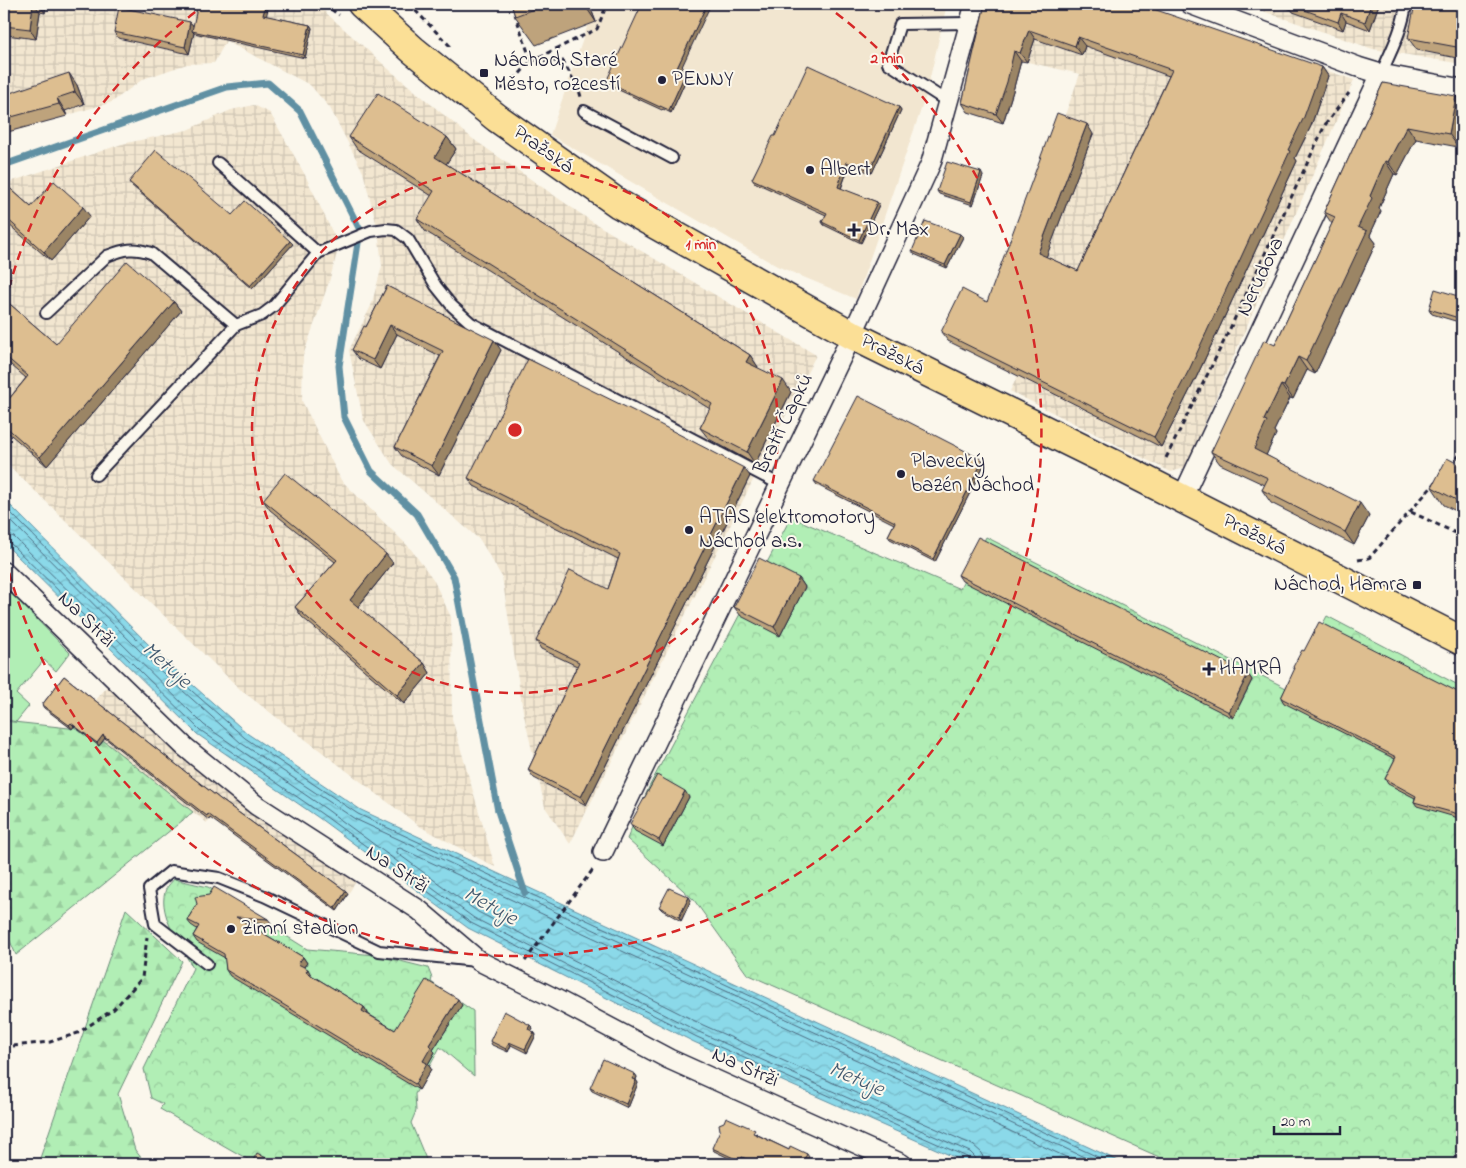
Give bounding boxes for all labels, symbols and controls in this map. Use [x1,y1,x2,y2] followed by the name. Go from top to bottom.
[494,46,620,100] place label: Náchod, Staré Město, rozcestí
[870,48,904,70] text: 2 min
[672,65,734,95] place label: PENNY
[478,67,490,79] marker: Náchod, Staré Město, rozcestí
[656,74,668,86] marker: PENNY
[507,118,580,182] street label: Pražská
[820,155,871,185] place label: Albert
[804,164,816,176] marker: Albert
[863,215,929,245] place label: Dr. Max
[848,224,860,236] marker: Dr. Max
[1230,232,1292,322] street label: Nerudova
[686,234,717,256] text: 1 min
[855,326,929,384] street label: Pražská
[746,368,821,481] street label: Bratří Čapků
[506,421,524,439] centre of rings
[911,447,1034,501] place label: Plavecký bazén Náchod
[895,468,907,480] marker: Plavecký bazén Náchod
[699,503,875,557] place label: ATAS elektromotory Náchod a.s.
[1217,506,1291,564] street label: Pražská
[683,524,695,536] marker: ATAS elektromotory Náchod a.s.
[1274,570,1407,600] place label: Náchod, Hamra
[1411,579,1423,591] marker: Náchod, Hamra
[50,585,122,655] street label: Na Strži
[134,635,199,698] water label: Metuje
[1219,654,1281,684] place label: HAMRA
[1203,663,1215,675] marker: HAMRA
[359,838,435,902] street label: Na Strži
[457,879,524,935] water label: Metuje
[241,914,358,944] place label: Zimní stadion
[225,923,237,935] marker: Zimní stadion
[707,1040,783,1096] street label: Na Strži
[823,1054,890,1106] water label: Metuje
[1274,1103,1340,1135] scale bar
[1281,1111,1311,1133] text: 20 m

